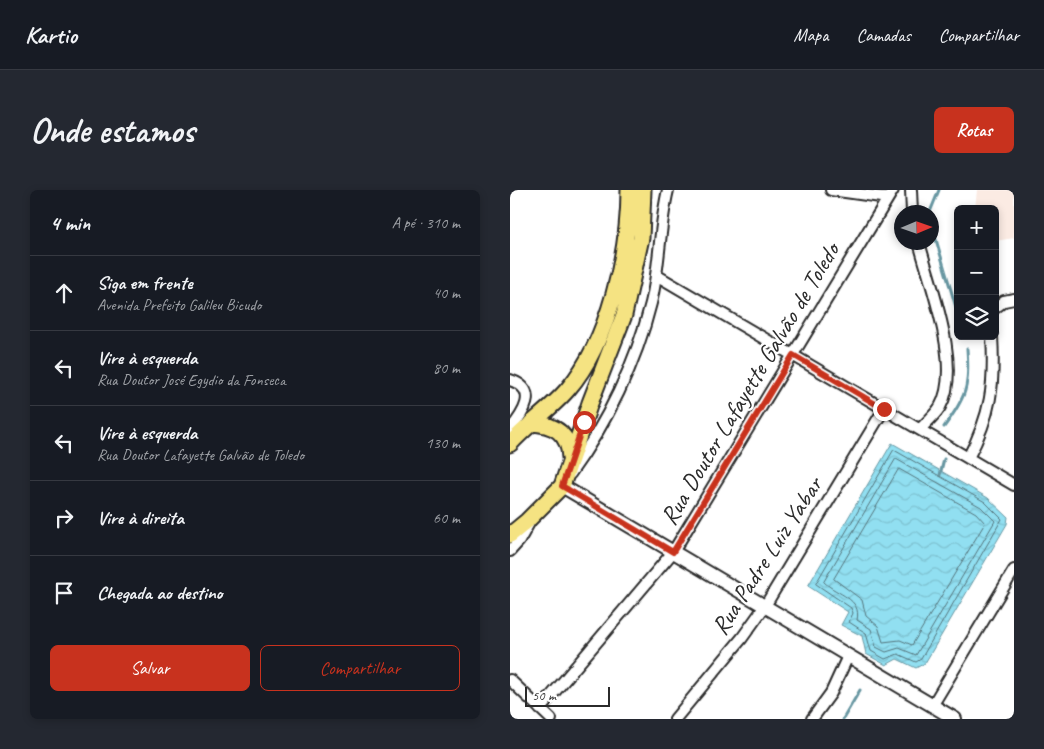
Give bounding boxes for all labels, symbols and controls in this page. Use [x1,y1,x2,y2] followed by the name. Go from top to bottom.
[25,20,77,50] text: Kartio
[794,24,828,46] text: Mapa
[856,24,911,46] text: Camadas
[939,24,1019,46] text: Compartilhar
[934,107,1014,153] button: Rotas
[30,108,195,153] text: Onde estamos
[894,205,939,250] north arrow
[954,205,999,340] map controls
[954,205,999,250] button: +
[50,210,90,236] text: 4 min
[392,213,460,233] text: A pé · 310 m
[653,234,849,531] street label: Rua Doutor Lafayette Galvão de Toledo
[954,250,999,295] button: −
[97,271,193,295] text: Siga em frente
[50,279,78,307] icon: ahead
[433,283,460,303] text: 40 m
[97,295,261,315] text: Avenida Prefeito Galileu Bicudo
[954,295,999,340] button: layers
[97,346,197,370] text: Vire à esquerda
[50,354,78,382] icon: left
[433,358,460,378] text: 80 m
[97,370,286,390] text: Rua Doutor José Egydio da Fonseca
[873,398,896,421] route end
[573,411,596,434] route start
[97,421,197,445] text: Vire à esquerda
[50,429,78,457] icon: left
[426,433,460,453] text: 130 m
[97,445,304,465] text: Rua Doutor Lafayette Galvão de Toledo
[704,469,831,641] street label: Rua Padre Luiz Yabar
[50,504,78,532] icon: right
[97,506,184,530] text: Vire à direita
[433,508,460,528] text: 60 m
[50,579,78,607] icon: arrive
[97,581,223,605] text: Chegada ao destino
[50,645,250,691] button: Salvar
[260,645,460,691] button: Compartilhar
[525,684,610,707] scale bar
[532,687,556,704] text: 50 m

